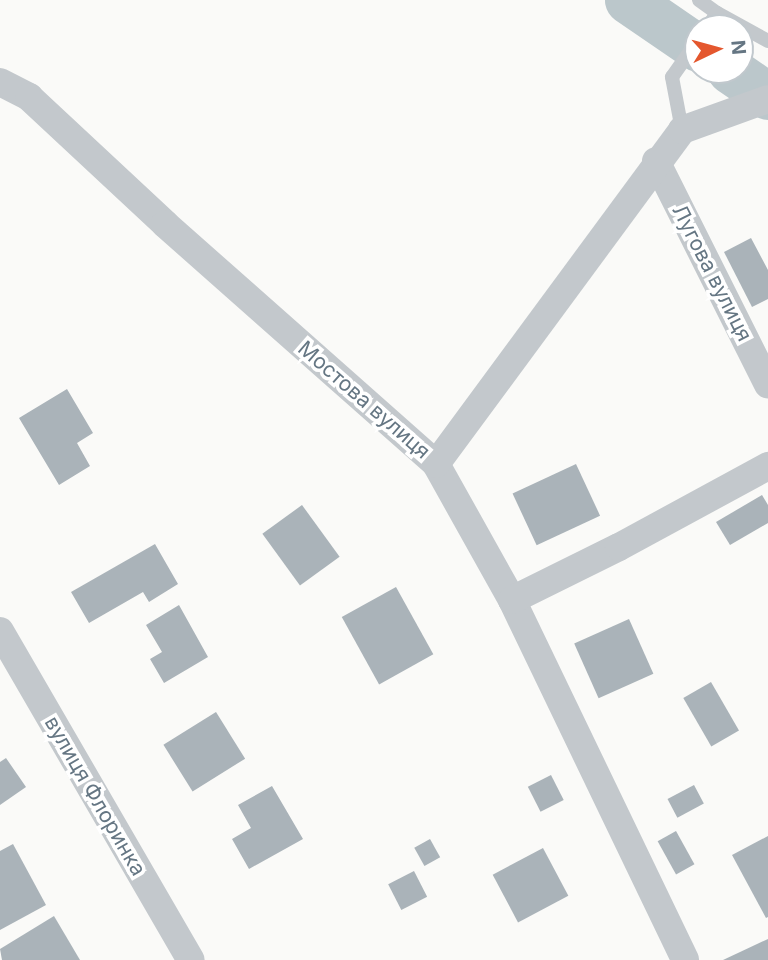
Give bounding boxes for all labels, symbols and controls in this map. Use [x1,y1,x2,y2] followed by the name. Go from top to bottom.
[684,14,754,84] north arrow
[726,39,751,56] text: N
[667,200,757,346] street label: Лугова вулиця
[293,336,435,464] street label: Мостова вулиця
[39,712,151,880] street label: вулиця Флоринка

